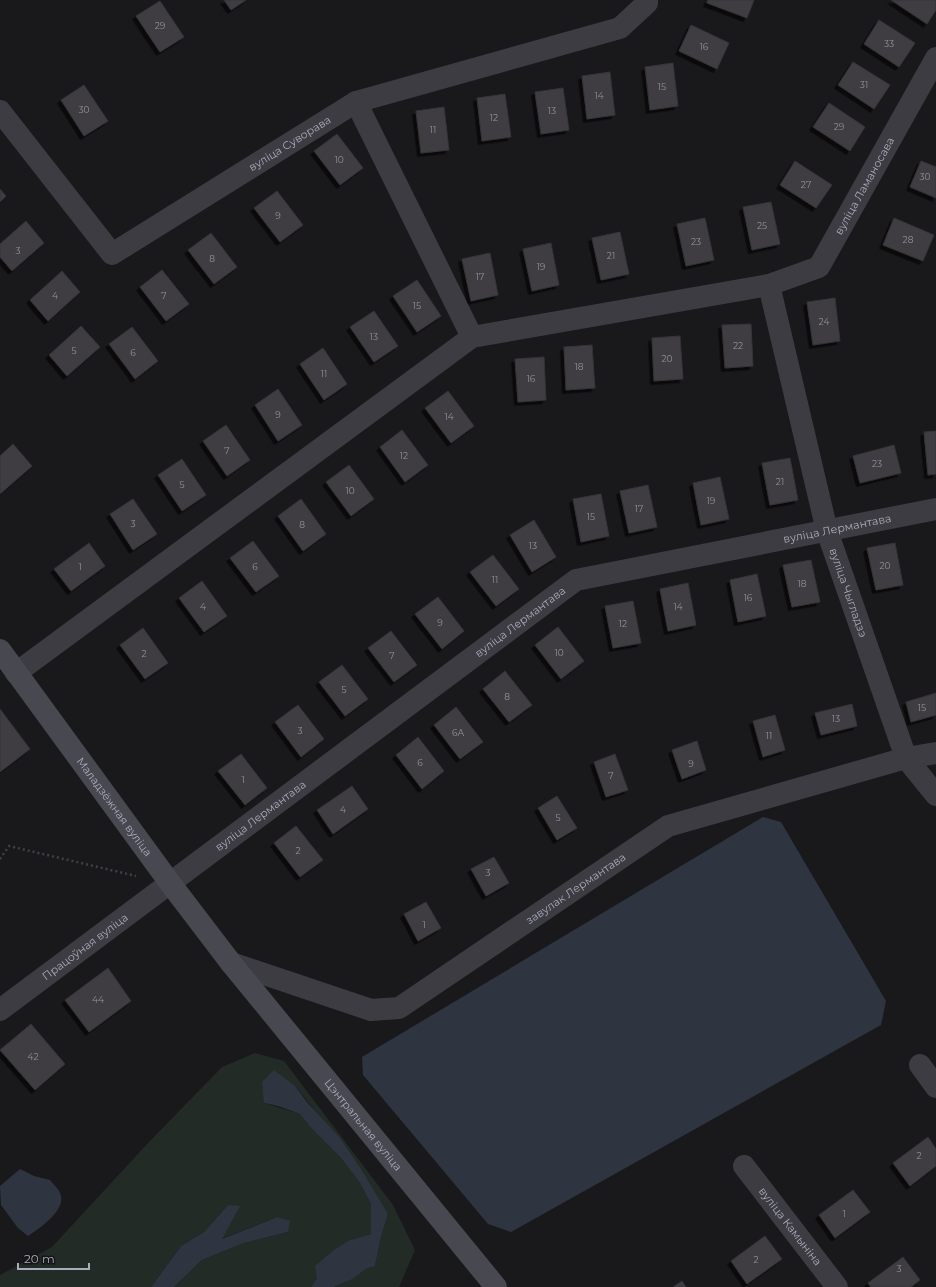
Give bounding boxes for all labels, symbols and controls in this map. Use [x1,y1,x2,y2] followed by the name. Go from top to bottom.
[155,20,166,31] house number: 29
[884,38,894,49] house number: 33
[700,41,709,52] house number: 16
[860,79,868,90] house number: 31
[658,81,666,92] house number: 15
[594,90,604,101] house number: 14
[78,104,90,115] house number: 30
[548,105,556,116] house number: 13
[246,112,333,174] street label: вуліца Суворава
[490,112,498,123] house number: 12
[834,121,845,132] house number: 29
[430,124,436,135] house number: 11
[831,135,897,237] street label: вуліца Ламаносава
[334,154,344,165] house number: 10
[919,171,931,182] house number: 30
[801,179,811,190] house number: 27
[275,210,281,221] house number: 9
[757,220,767,231] house number: 25
[903,234,914,245] house number: 28
[691,236,701,247] house number: 23
[15,245,21,256] house number: 3
[607,250,615,261] house number: 21
[209,253,215,264] house number: 8
[537,261,546,272] house number: 19
[476,271,484,282] house number: 17
[52,290,58,301] house number: 4
[161,290,167,301] house number: 7
[413,300,421,311] house number: 15
[819,316,829,327] house number: 24
[370,331,378,342] house number: 13
[733,340,743,351] house number: 22
[71,345,77,356] house number: 5
[130,347,136,358] house number: 6
[661,353,673,364] house number: 20
[575,361,584,372] house number: 18
[321,368,327,379] house number: 11
[527,373,536,384] house number: 16
[275,409,281,420] house number: 9
[444,411,454,422] house number: 14
[224,445,230,456] house number: 7
[400,450,408,461] house number: 12
[872,458,882,469] house number: 23
[776,476,784,487] house number: 21
[179,479,185,490] house number: 5
[345,485,355,496] house number: 10
[707,495,716,506] house number: 19
[635,503,643,514] house number: 17
[587,511,595,522] house number: 15
[782,511,892,546] street label: вуліца Лермантава
[130,518,136,529] house number: 3
[299,519,305,530] house number: 8
[529,540,537,551] house number: 13
[826,546,870,639] street label: вуліца Чыгладзэ
[879,560,891,571] house number: 20
[78,561,82,572] house number: 1
[252,561,258,572] house number: 6
[492,574,498,585] house number: 11
[798,578,807,589] house number: 18
[472,583,568,660] street label: вуліца Лермантава
[744,592,753,603] house number: 16
[200,601,206,612] house number: 4
[673,601,683,612] house number: 14
[437,617,443,628] house number: 9
[619,618,627,629] house number: 12
[554,647,564,658] house number: 10
[141,648,147,659] house number: 2
[389,650,395,661] house number: 7
[341,684,347,695] house number: 5
[504,691,510,702] house number: 8
[918,702,926,713] house number: 15
[832,713,840,724] house number: 13
[297,725,303,736] house number: 3
[452,727,464,738] house number: 6А
[766,730,772,741] house number: 11
[74,754,155,859] street label: Маладзёжная вуліца
[417,757,423,768] house number: 6
[688,758,694,769] house number: 9
[608,770,614,781] house number: 7
[241,774,245,785] house number: 1
[212,777,309,854] street label: вуліца Лермантава
[340,804,346,815] house number: 4
[555,812,561,823] house number: 5
[295,845,301,856] house number: 2
[523,850,628,927] street label: завулак Лермантава
[485,867,491,878] house number: 3
[39,910,131,983] street label: Працоўная вуліца
[422,919,426,930] house number: 1
[92,994,104,1005] house number: 44
[27,1051,39,1062] house number: 42
[321,1076,405,1174] street label: Цэнтральная вуліца
[916,1150,922,1161] house number: 2
[756,1184,825,1268] street label: вуліца Камыніна
[842,1208,846,1219] house number: 1
[18,1245,89,1271] scale bar
[24,1251,55,1266] text: 20 m
[753,1254,759,1265] house number: 2
[896,1263,902,1274] house number: 3

